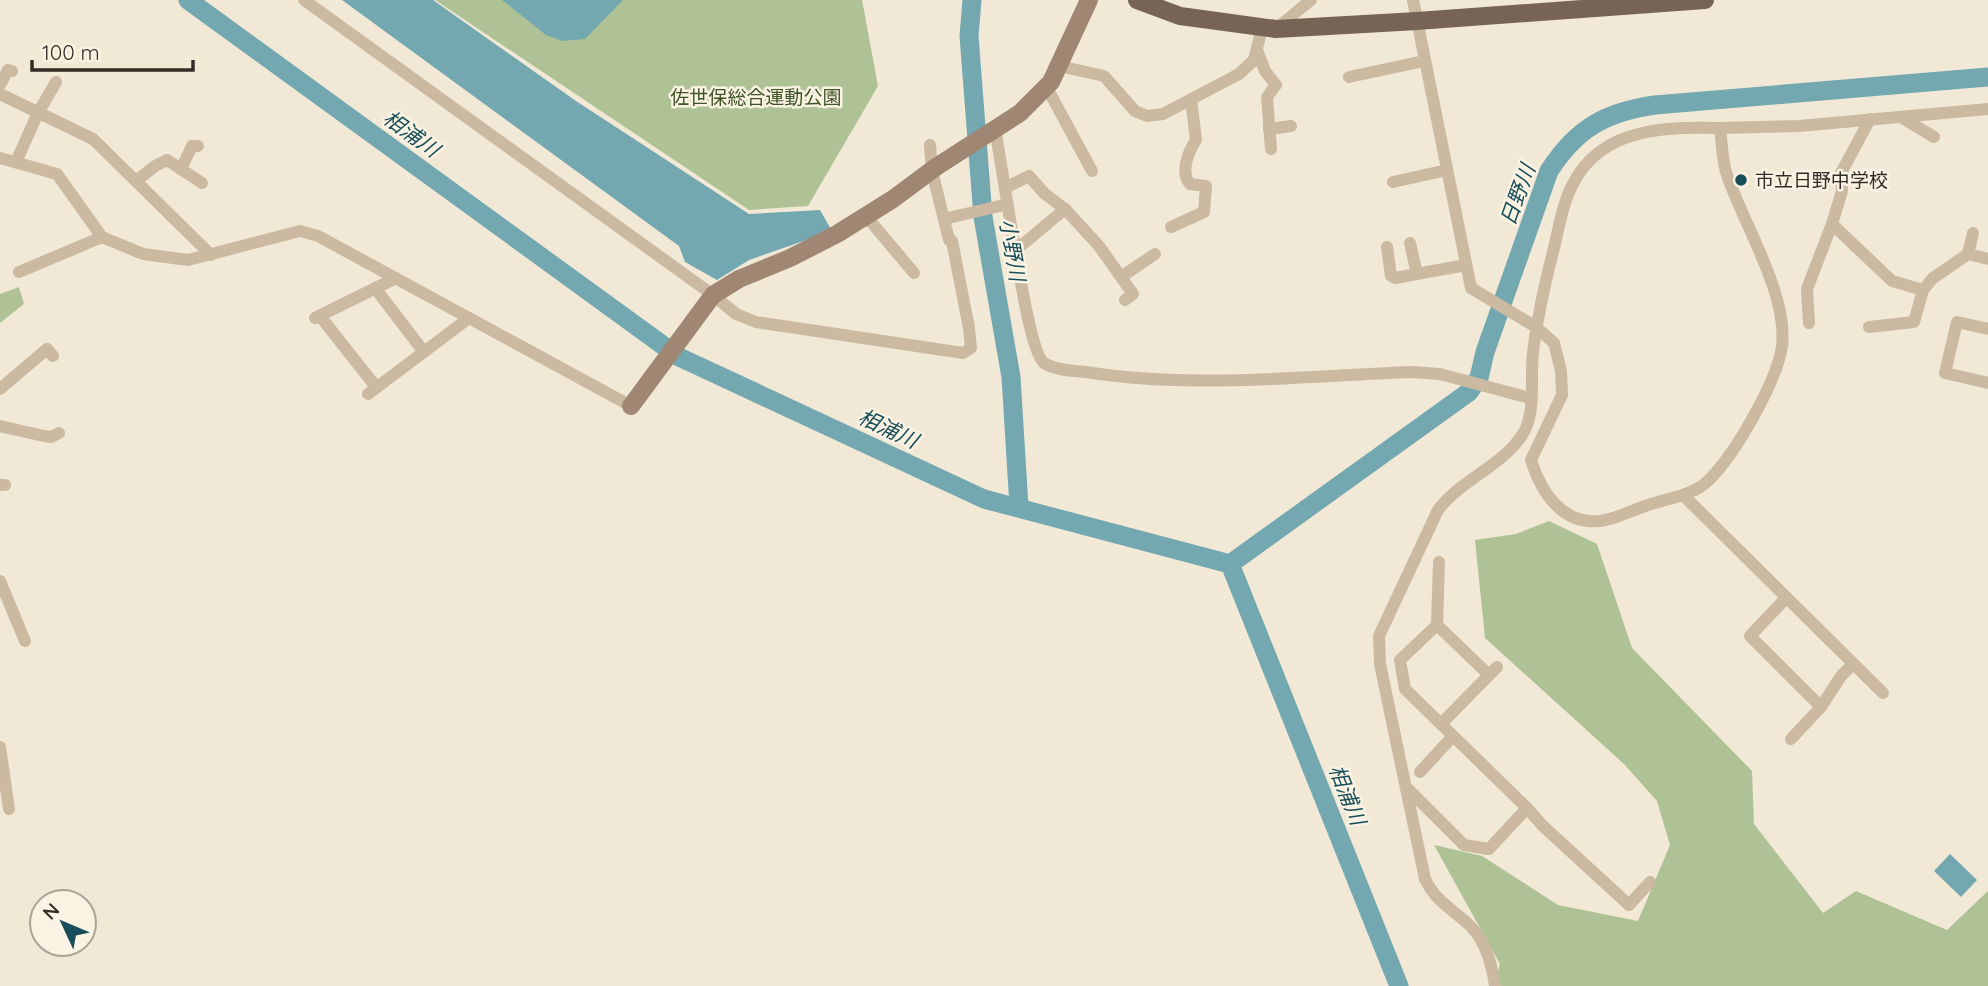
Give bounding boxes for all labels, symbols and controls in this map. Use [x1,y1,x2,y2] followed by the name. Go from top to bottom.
[32,28,192,72] scale bar
[42,39,100,65] text: 100 m
[670,85,842,109] park label: 佐世保総合運動公園
[378,104,446,163] water label: 相浦川
[1494,159,1541,229] water label: 日野川
[1755,168,1888,192] place label: 市立日野中学校
[1733,172,1749,188] marker: 市立日野中学校
[995,217,1032,285] water label: 小野川
[854,403,924,454] water label: 相浦川
[1324,761,1373,831] water label: 相浦川
[28,888,98,958] north arrow
[37,898,64,925] text: N

